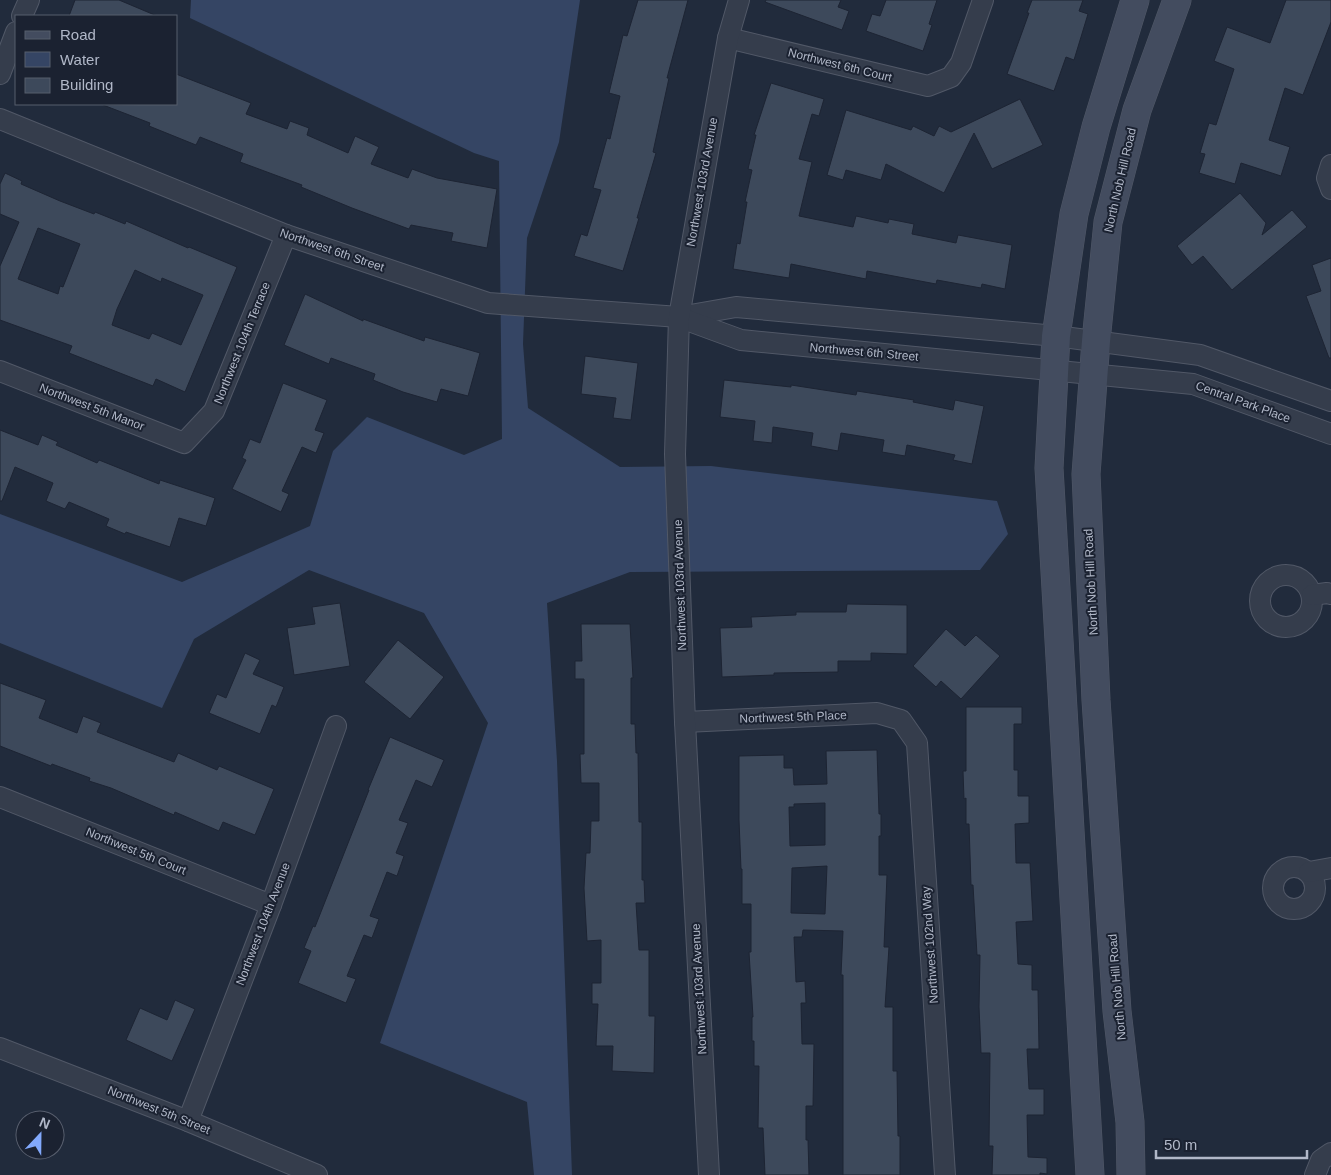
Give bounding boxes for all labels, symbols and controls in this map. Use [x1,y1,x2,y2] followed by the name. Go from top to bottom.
[15,15,178,105] legend
[60,26,96,43] text: Road
[787,45,894,85] street label: Northwest 6th Court
[60,51,99,68] text: Water
[60,76,113,93] text: Building
[684,116,720,248] street label: Northwest 103rd Avenue
[1101,126,1139,234] street label: North Nob Hill Road
[278,226,387,275] street label: Northwest 6th Street
[211,280,273,406] street label: Northwest 104th Terrace
[809,340,920,364] street label: Northwest 6th Street
[1194,378,1293,426] street label: Central Park Place
[37,381,147,433] street label: Northwest 5th Manor
[671,519,689,651] street label: Northwest 103rd Avenue
[1081,528,1101,636] street label: North Nob Hill Road
[739,708,847,726] street label: Northwest 5th Place
[84,825,189,878] street label: Northwest 5th Court
[233,860,293,987] street label: Northwest 104th Avenue
[919,886,941,1004] street label: Northwest 102nd Way
[689,923,709,1055] street label: Northwest 103rd Avenue
[1105,933,1129,1041] street label: North Nob Hill Road
[106,1083,213,1137] street label: Northwest 5th Street
[15,1110,65,1160] north arrow
[37,1114,53,1132] text: N
[1156,1128,1307,1160] scale bar
[1164,1136,1197,1153] text: 50 m

